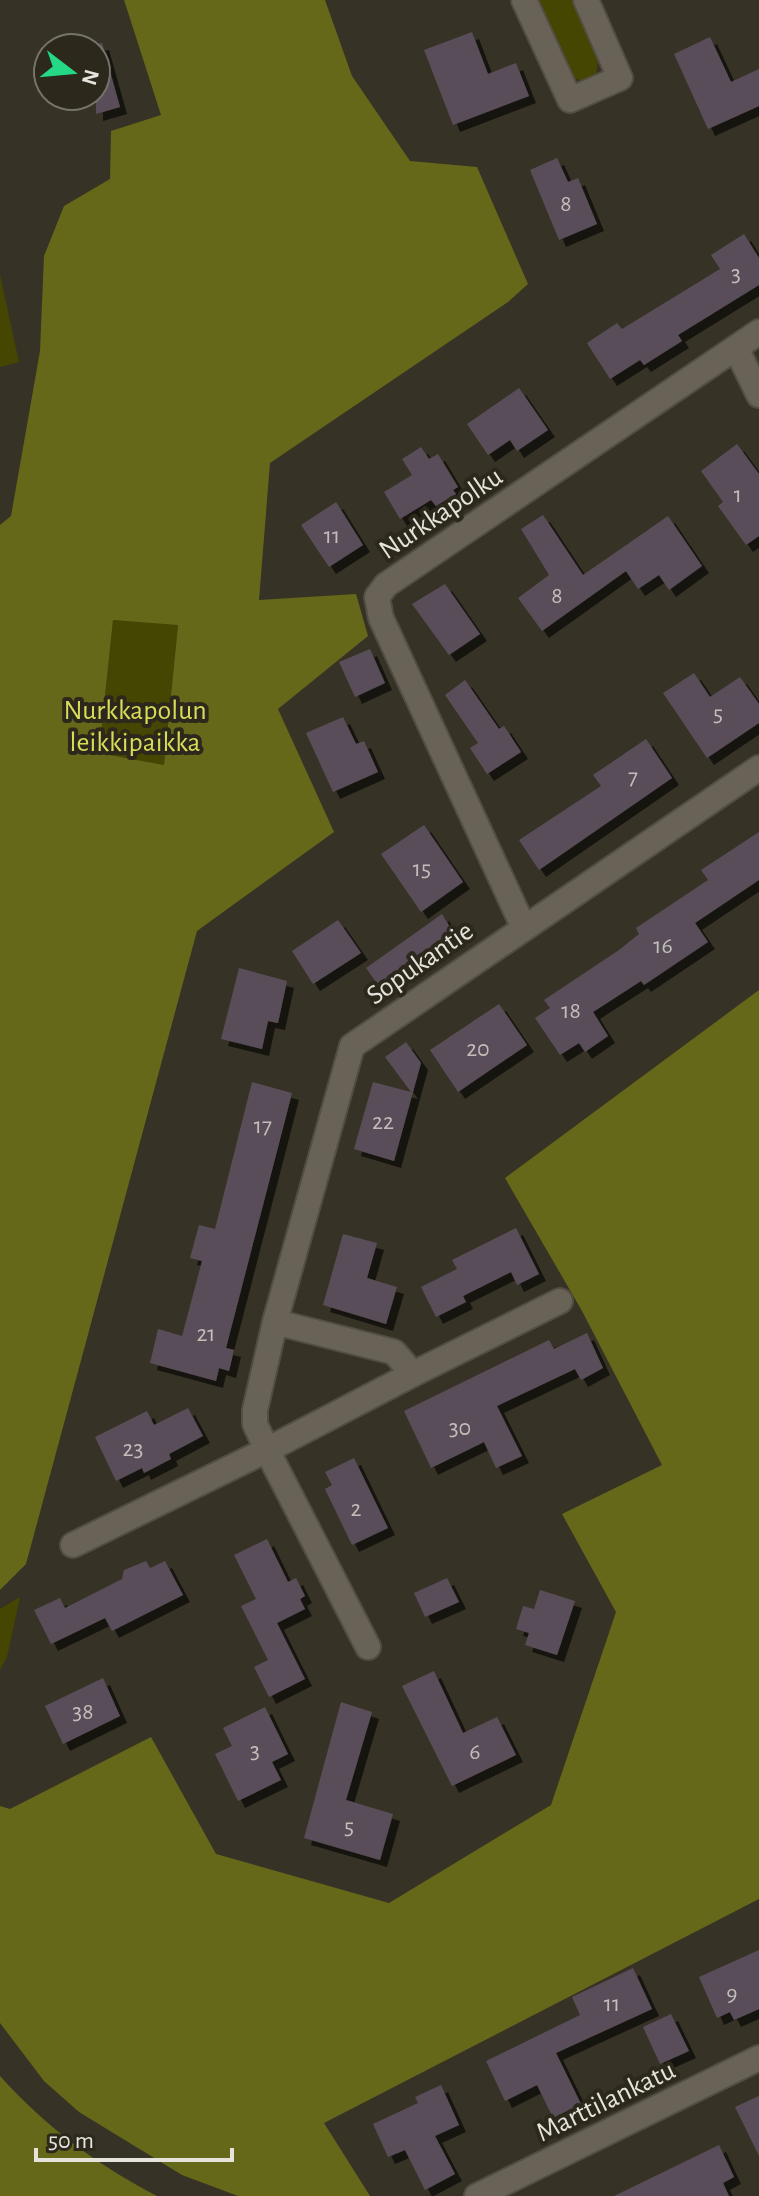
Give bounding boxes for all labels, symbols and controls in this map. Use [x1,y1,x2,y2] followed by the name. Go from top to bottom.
[32,32,112,112] north arrow
[78,67,103,88] text: N
[560,192,572,216] house number: 8
[731,262,741,286] house number: 3
[375,462,508,565] street label: Nurkkapolku
[734,483,742,507] house number: 1
[324,524,340,548] house number: 11
[551,584,563,608] house number: 8
[63,697,207,757] park label: Nurkkapolun leikkipaikka
[713,702,723,726] house number: 5
[628,765,638,789] house number: 7
[413,857,431,881] house number: 15
[362,917,479,1010] street label: Sopukantie
[653,934,673,958] house number: 16
[561,999,581,1023] house number: 18
[466,1037,490,1061] house number: 20
[372,1110,394,1134] house number: 22
[254,1114,272,1138] house number: 17
[196,1322,216,1346] house number: 21
[449,1416,471,1440] house number: 30
[123,1437,143,1461] house number: 23
[351,1497,362,1521] house number: 2
[72,1700,94,1724] house number: 38
[250,1739,260,1763] house number: 3
[469,1740,481,1764] house number: 6
[344,1815,354,1839] house number: 5
[726,1982,738,2006] house number: 9
[604,1992,620,2016] house number: 11
[532,2056,680,2147] street label: Marttilankatu
[36,2112,232,2162] scale bar
[48,2129,94,2153] text: 50 m

